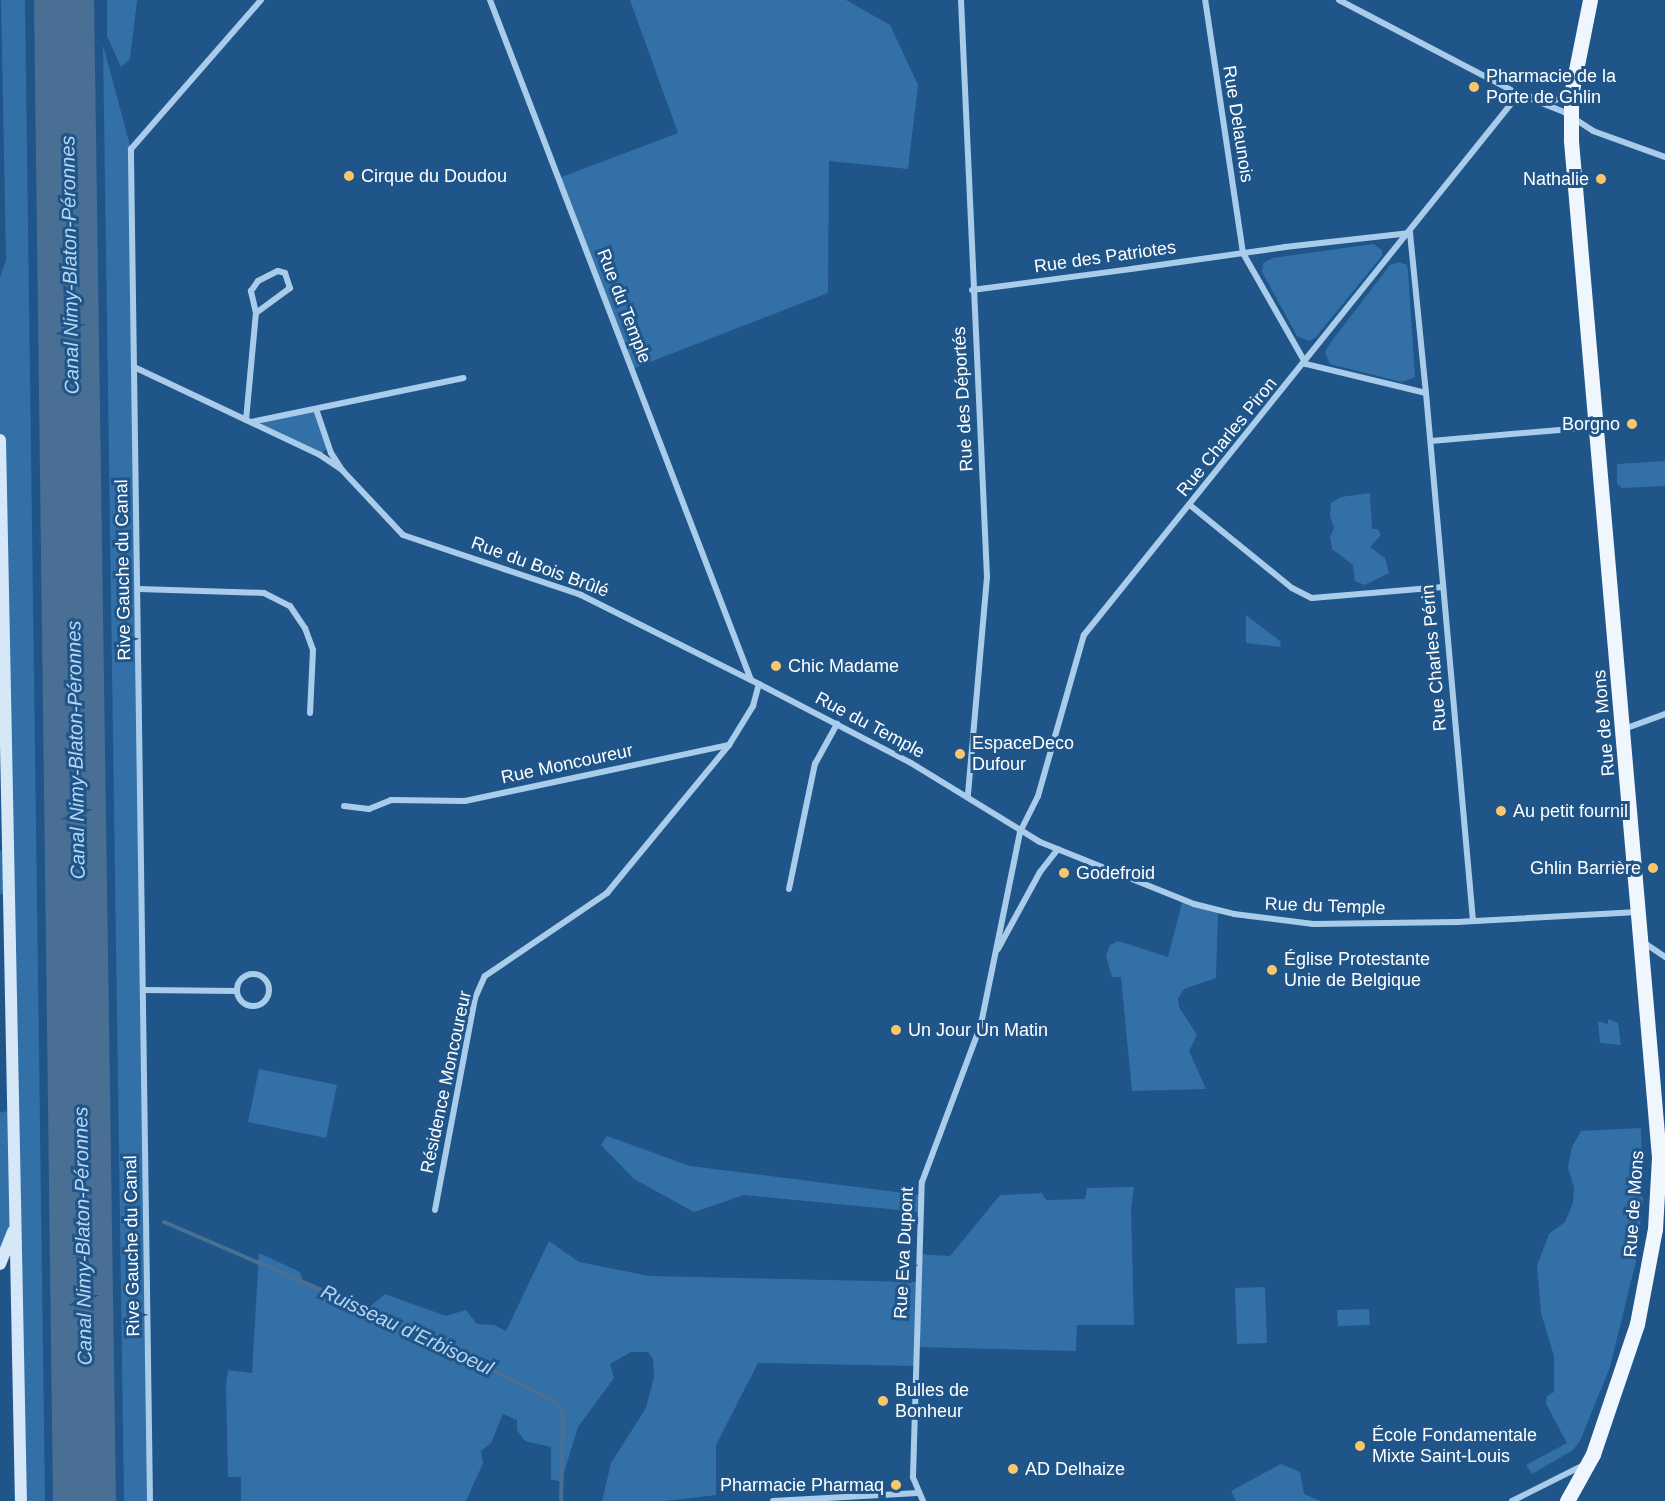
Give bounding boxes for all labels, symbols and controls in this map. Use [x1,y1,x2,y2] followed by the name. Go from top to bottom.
[1218,64,1258,184] street label: Rue Delaunois
[1486,66,1616,109] place label: Pharmacie de la Porte de Ghlin
[1467,80,1481,94] marker: Pharmacie de la Porte de Ghlin
[56,135,84,395] water label: Canal Nimy-Blaton-Péronnes
[361,165,507,187] place label: Cirque du Doudou
[1523,168,1589,190] place label: Nathalie
[342,169,356,183] marker: Cirque du Doudou
[1594,172,1608,186] marker: Nathalie
[1033,236,1177,278] street label: Rue des Patriotes
[592,246,656,366] street label: Rue du Temple
[948,326,978,472] street label: Rue des Déportés
[1172,373,1282,501] street label: Rue Charles Piron
[1562,413,1620,435] place label: Borgno
[1625,417,1639,431] marker: Borgno
[111,479,135,661] street label: Rive Gauche du Canal
[468,532,612,602] street label: Rue du Bois Brûlé
[1417,584,1451,732] street label: Rue Charles Périn
[62,620,90,880] water label: Canal Nimy-Blaton-Péronnes
[788,655,899,677] place label: Chic Madame
[769,659,783,673] marker: Chic Madame
[1589,669,1619,777] street label: Rue de Mons
[811,687,929,763] street label: Rue du Temple
[972,733,1074,776] place label: EspaceDeco Dufour
[499,739,635,789] street label: Rue Moncoureur
[953,747,967,761] marker: EspaceDeco Dufour
[1513,800,1628,822] place label: Au petit fournil
[1494,804,1508,818] marker: Au petit fournil
[1530,857,1641,879] place label: Ghlin Barrière
[1646,861,1660,875] marker: Ghlin Barrière
[1076,862,1155,884] place label: Godefroid
[1057,866,1071,880] marker: Godefroid
[1264,893,1386,919] street label: Rue du Temple
[1284,949,1430,992] place label: Église Protestante Unie de Belgique
[1265,963,1279,977] marker: Église Protestante Unie de Belgique
[416,989,476,1175] street label: Résidence Moncoureur
[908,1019,1048,1041] place label: Un Jour Un Matin
[889,1023,903,1037] marker: Un Jour Un Matin
[69,1106,97,1366] water label: Canal Nimy-Blaton-Péronnes
[1619,1150,1649,1258] street label: Rue de Mons
[120,1155,144,1337] street label: Rive Gauche du Canal
[890,1186,918,1320] street label: Rue Eva Dupont
[317,1280,497,1380] water label: Ruisseau d'Erbisoeul
[895,1380,969,1422] place label: Bulles de Bonheur
[876,1394,890,1408] marker: Bulles de Bonheur
[1372,1425,1537,1468] place label: École Fondamentale Mixte Saint-Louis
[1353,1439,1367,1453] marker: École Fondamentale Mixte Saint-Louis
[1025,1458,1125,1480] place label: AD Delhaize
[1006,1462,1020,1476] marker: AD Delhaize
[720,1474,884,1496] place label: Pharmacie Pharmaq
[889,1478,903,1492] marker: Pharmacie Pharmaq

